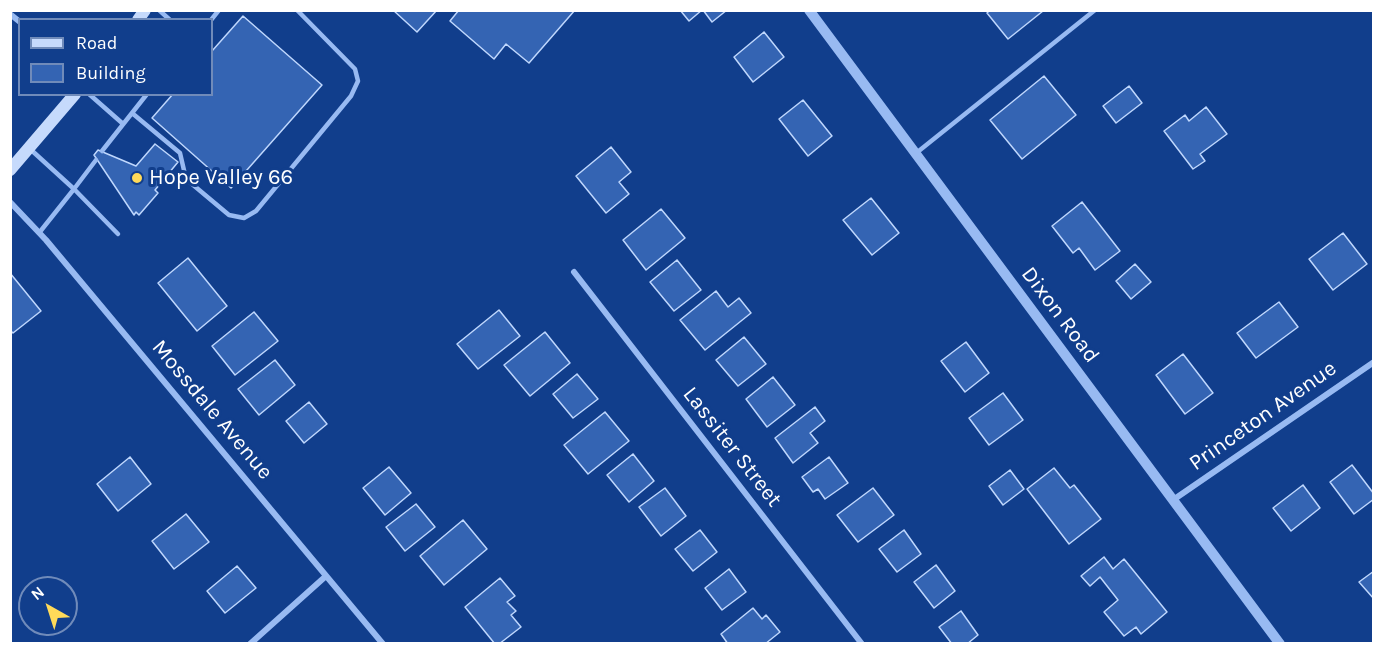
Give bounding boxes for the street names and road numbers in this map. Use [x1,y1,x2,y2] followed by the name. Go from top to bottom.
[1015,262,1105,368] street label: Dixon Road
[146,335,278,485] street label: Mossdale Avenue
[1184,355,1342,477] street label: Princeton Avenue
[677,382,787,512] street label: Lassiter Street

